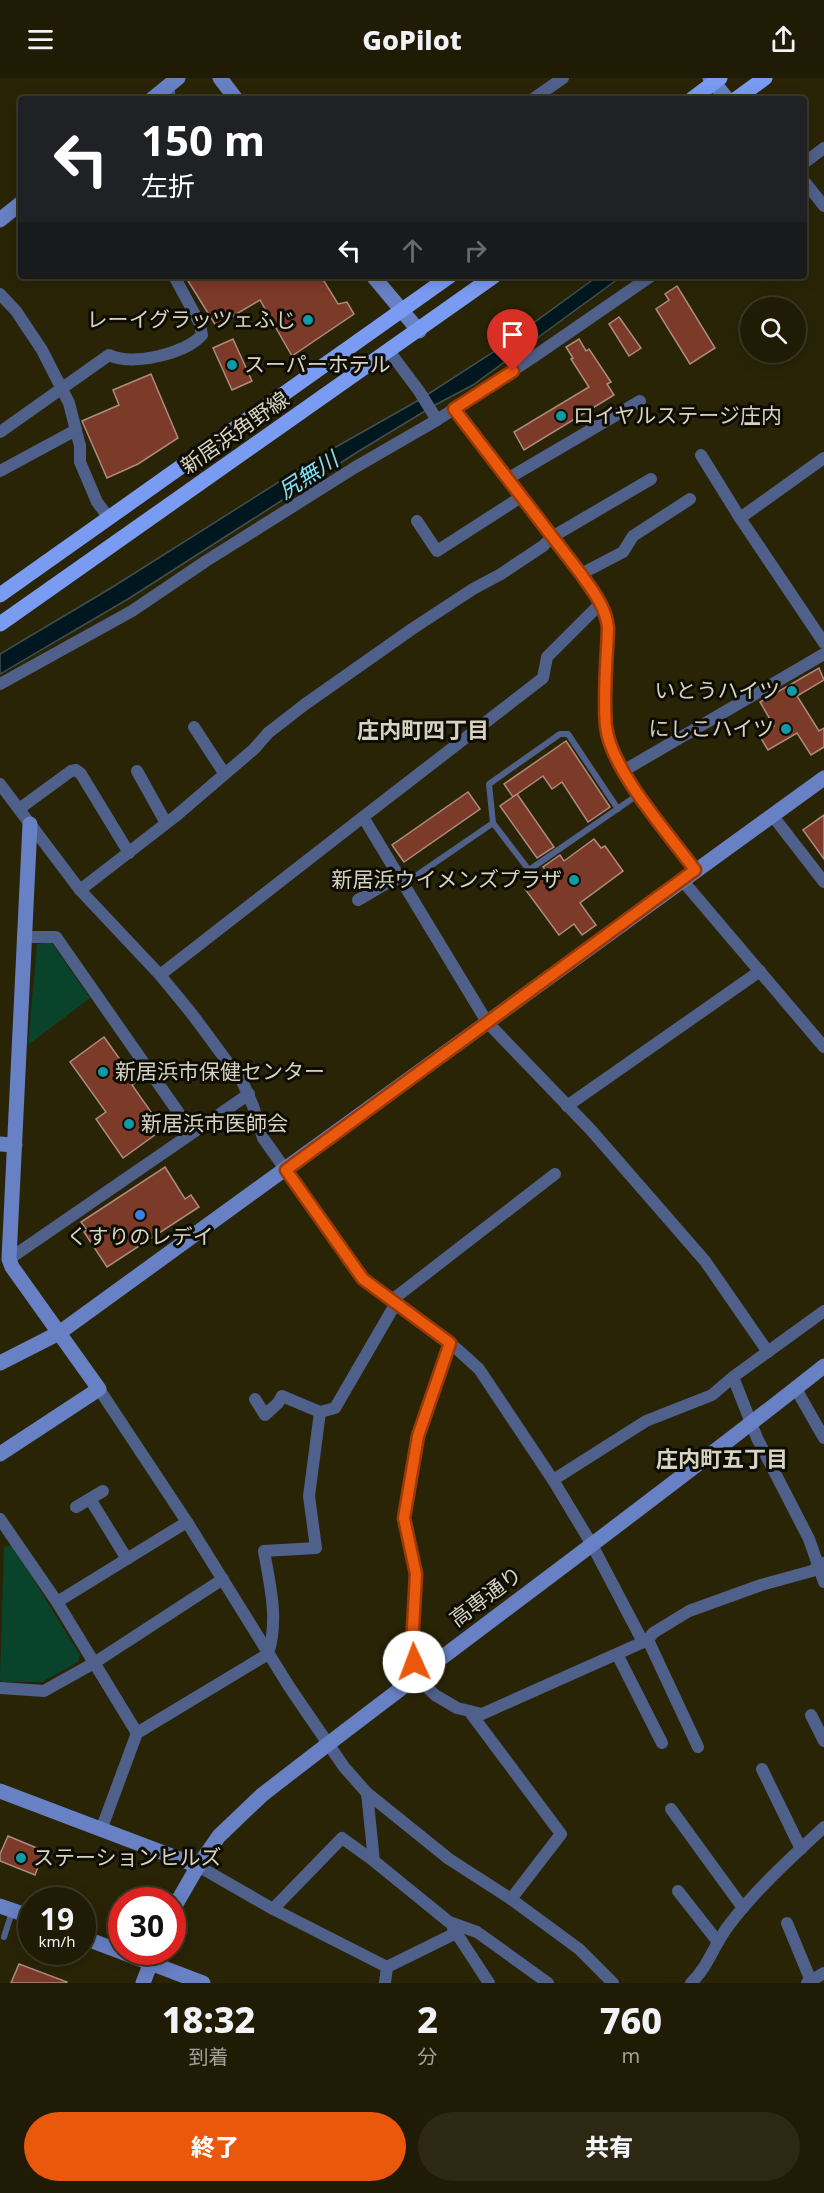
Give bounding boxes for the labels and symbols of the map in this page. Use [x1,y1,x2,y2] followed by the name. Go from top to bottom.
[86,305,296,333] place label: レーイグラッツェふじ
[487,309,538,371] pin
[301,313,315,327] marker: レーイグラッツェふじ
[244,350,391,378] place label: スーパーホテル
[225,358,239,372] marker: スーパーホテル
[175,385,294,480] street label: 新居浜角野線
[573,401,782,429] place label: ロイヤルステージ庄内
[554,409,568,423] marker: ロイヤルステージ庄内
[272,443,345,505] water label: 尻無川
[654,676,780,704] place label: いとうハイツ
[785,684,799,698] marker: いとうハイツ
[357,714,489,744] district label: 庄内町四丁目
[648,714,774,742] place label: にしこハイツ
[779,722,793,736] marker: にしこハイツ
[331,865,562,893] place label: 新居浜ウイメンズプラザ
[567,873,581,887] marker: 新居浜ウイメンズプラザ
[115,1057,325,1085] place label: 新居浜市保健センター
[96,1065,110,1079] marker: 新居浜市保健センター
[141,1109,288,1137] place label: 新居浜市医師会
[122,1117,136,1131] marker: 新居浜市医師会
[133,1208,147,1222] marker: くすりのレデイ
[67,1222,214,1250] place label: くすりのレデイ
[656,1443,788,1473] district label: 庄内町五丁目
[443,1560,527,1633] street label: 高専通り
[382,1630,446,1694] position arrow
[33,1843,222,1871] place label: ステーションヒルズ
[14,1851,28,1865] marker: ステーションヒルズ
[108,1887,186,1965] speed limit sign: 30

